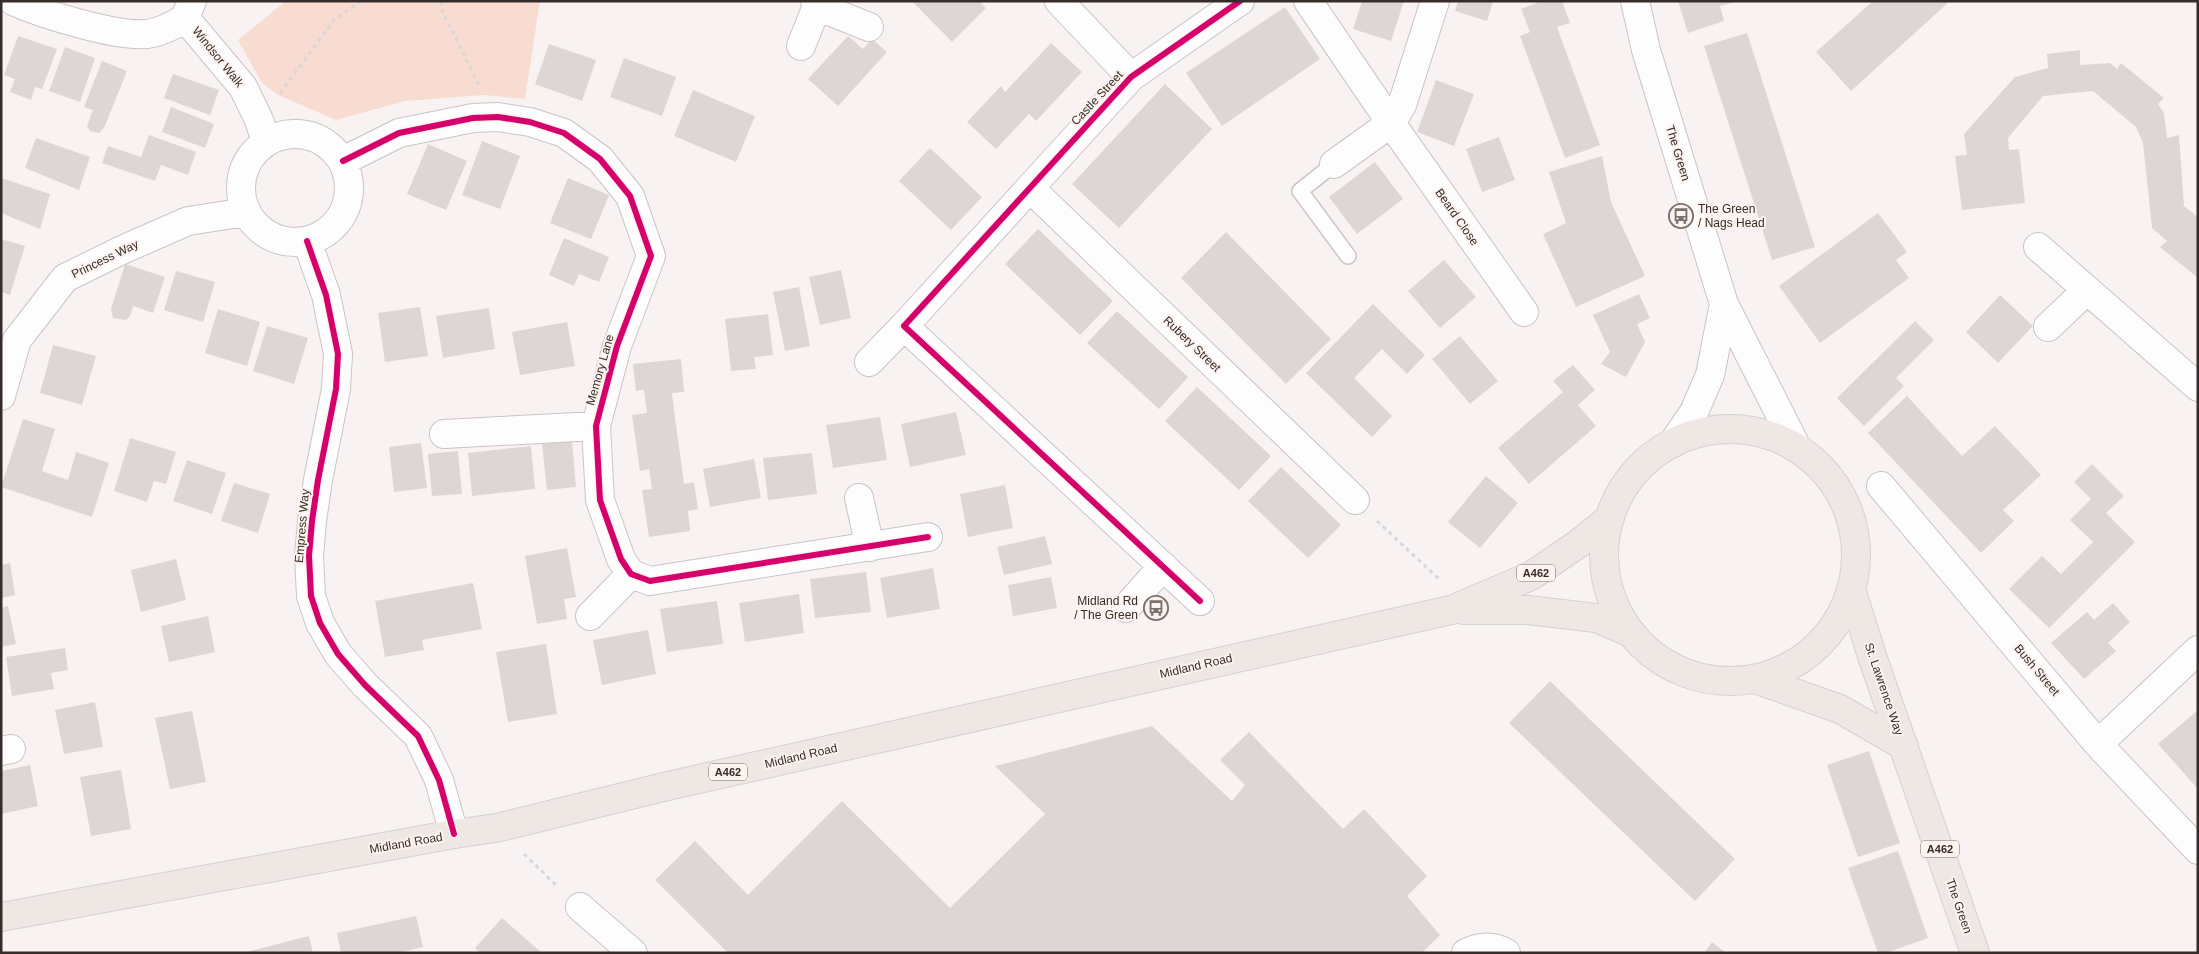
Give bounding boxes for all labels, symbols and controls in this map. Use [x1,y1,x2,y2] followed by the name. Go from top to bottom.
[189,24,247,91] street label: Windsor Walk
[1068,67,1126,128] street label: Castle Street
[1663,124,1693,182] street label: The Green
[1432,186,1482,248] street label: Beard Close
[1698,202,1765,230] place label: The Green / Nags Head
[1668,203,1694,229] bus stop icon: The Green / Nags Head
[69,237,141,281] street label: Princess Way
[1161,313,1224,375] street label: Rubery Street
[583,333,617,407] street label: Memory Lane
[292,488,312,564] street label: Empress Way
[1517,564,1555,582] road number: A462
[1074,594,1138,622] place label: Midland Rd / The Green
[1143,595,1169,621] bus stop icon: Midland Rd / The Green
[1862,641,1906,737] street label: St. Lawrence Way
[2011,641,2063,699] street label: Bush Street
[1158,651,1234,681] street label: Midland Road
[763,741,839,771] street label: Midland Road
[709,764,747,780] road number: A462
[368,830,444,856] street label: Midland Road
[1921,841,1959,858] road number: A462
[1943,877,1975,935] street label: The Green

